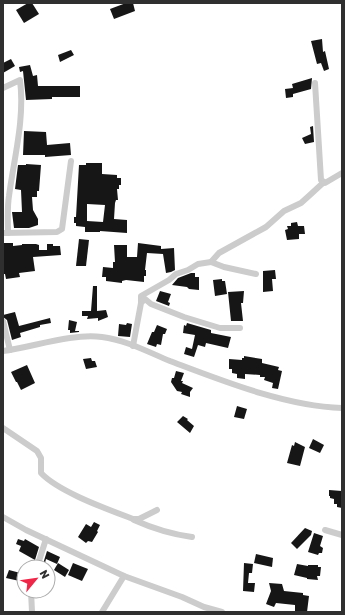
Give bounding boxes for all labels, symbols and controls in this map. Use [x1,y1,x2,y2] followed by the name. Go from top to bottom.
[16,559,56,599] north arrow
[37,568,52,581] text: N

